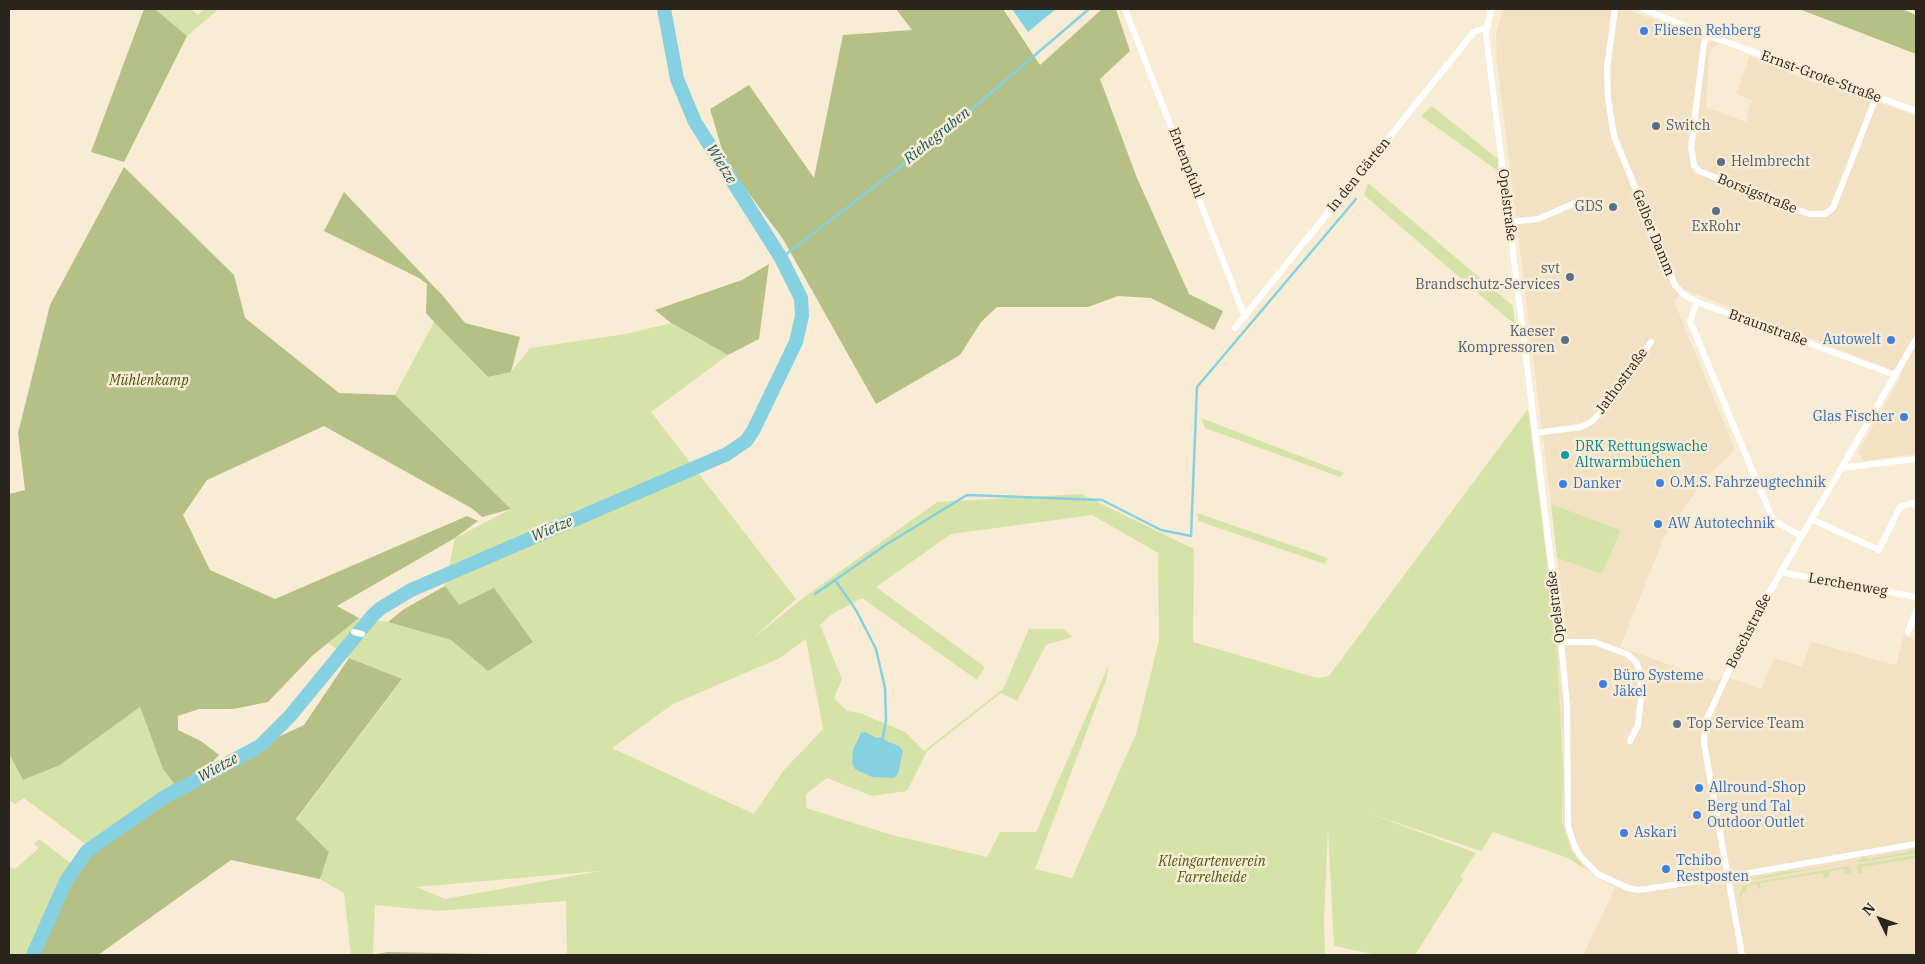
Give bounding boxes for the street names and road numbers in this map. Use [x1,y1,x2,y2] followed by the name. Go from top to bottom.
[1759,47,1883,107] street label: Ernst-Grote-Straße
[1165,125,1207,201] street label: Entenpfuhl
[1324,134,1394,216] street label: In den Gärten
[1494,168,1520,242] street label: Opelstraße
[1715,170,1799,218] street label: Borsigstraße
[1628,187,1678,279] street label: Gelber Damm
[1726,306,1810,350] street label: Braunstraße
[1592,345,1652,417] street label: Jathostraße
[1543,570,1569,644] street label: Opelstraße
[1807,570,1889,600] street label: Lerchenweg
[1723,591,1775,671] street label: Boschstraße

